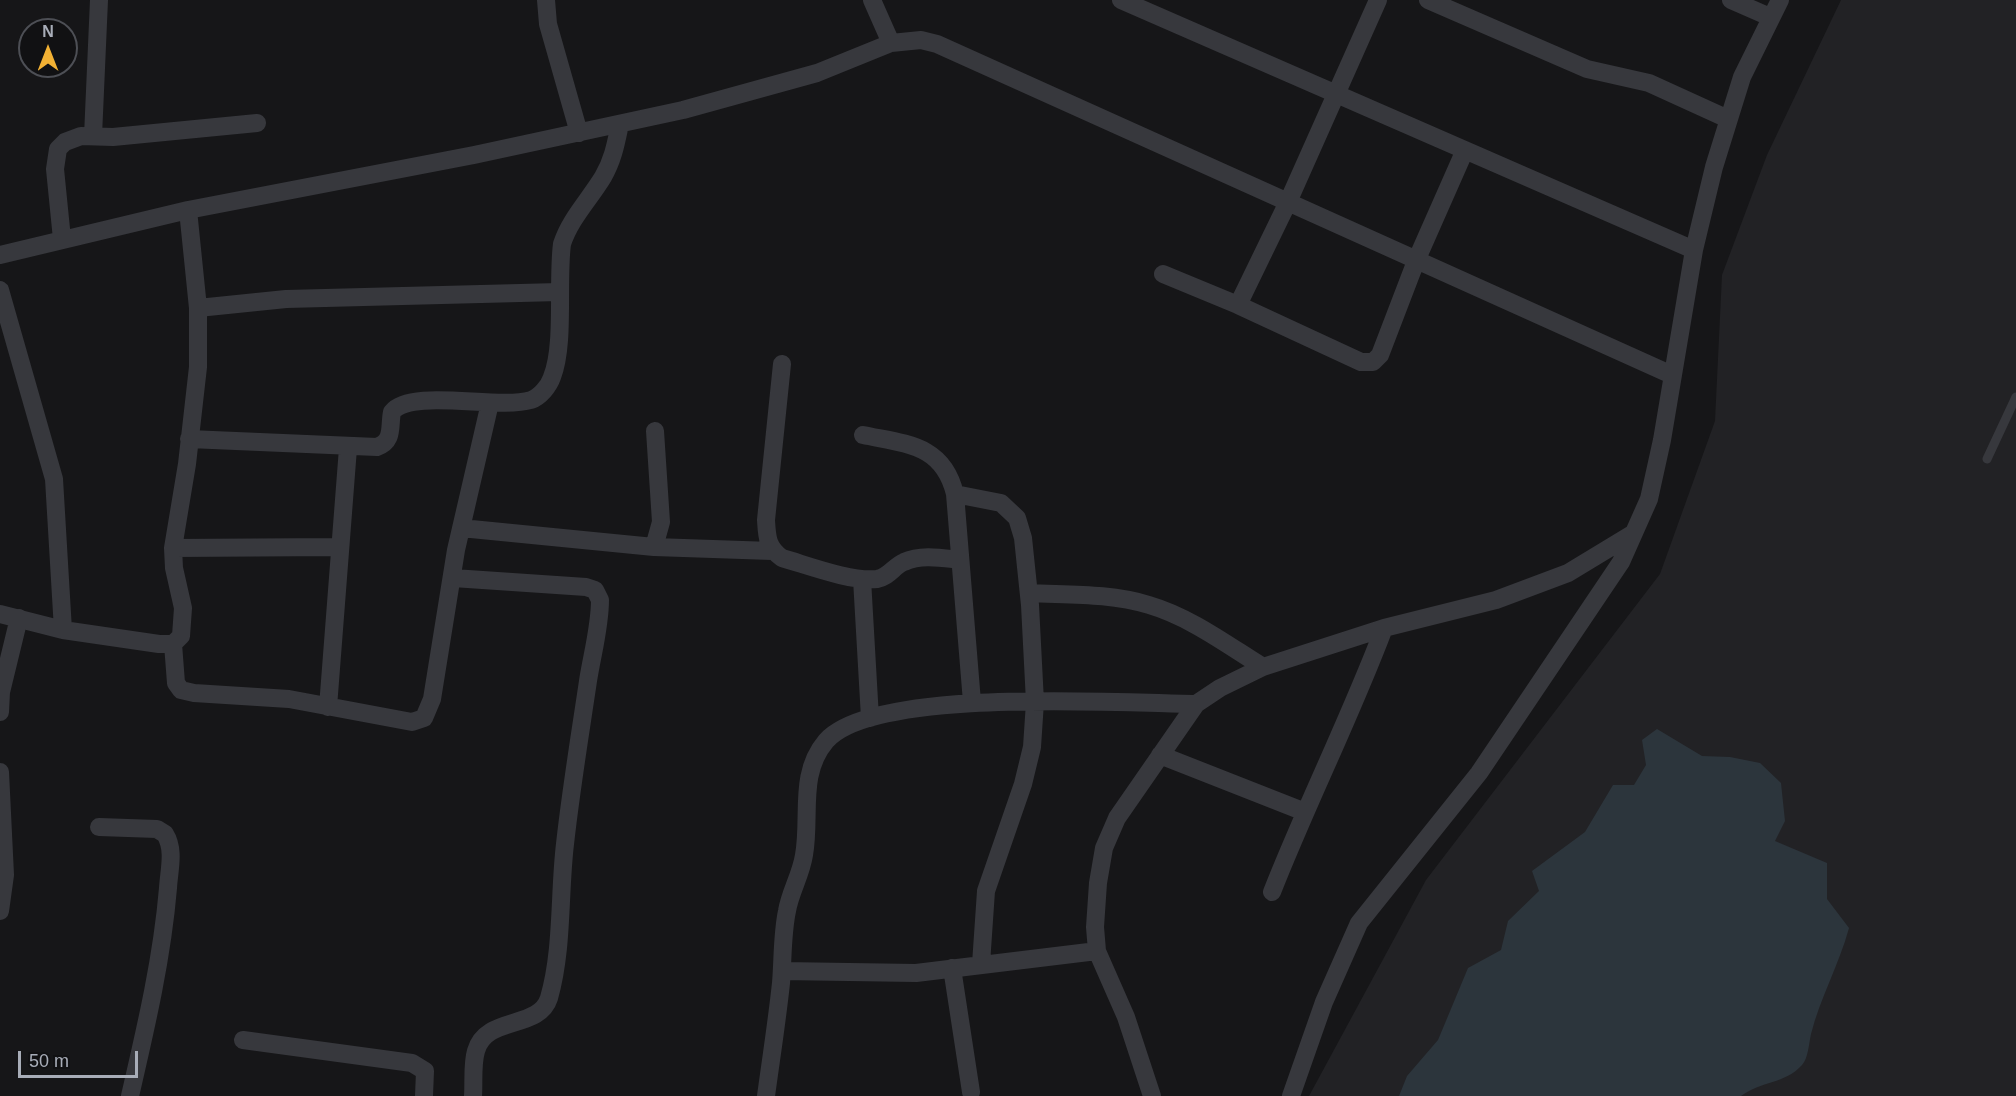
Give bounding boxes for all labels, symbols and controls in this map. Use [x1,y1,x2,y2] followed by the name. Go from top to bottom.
[18,18,78,78] north arrow
[42,23,54,40] text: N
[21,1039,141,1077] scale bar
[29,1051,69,1071] text: 50 m

